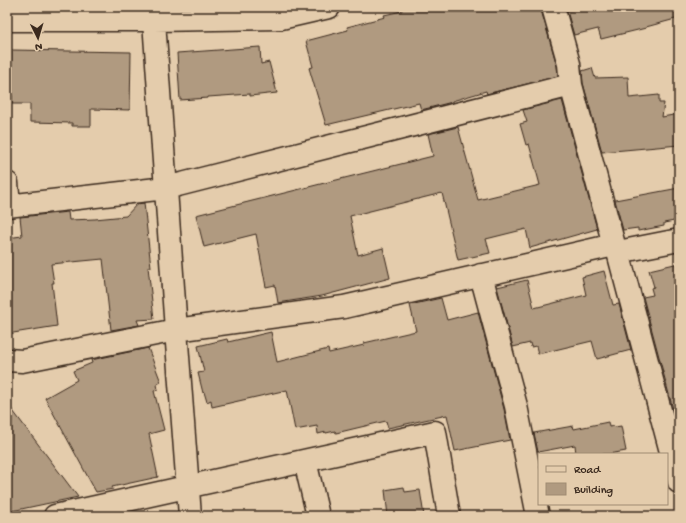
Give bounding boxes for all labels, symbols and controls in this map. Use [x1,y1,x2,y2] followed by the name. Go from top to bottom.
[18,18,58,58] north arrow
[35,40,43,52] text: N
[538,453,668,505] legend
[574,464,601,478] text: Road
[573,484,613,498] text: Building

